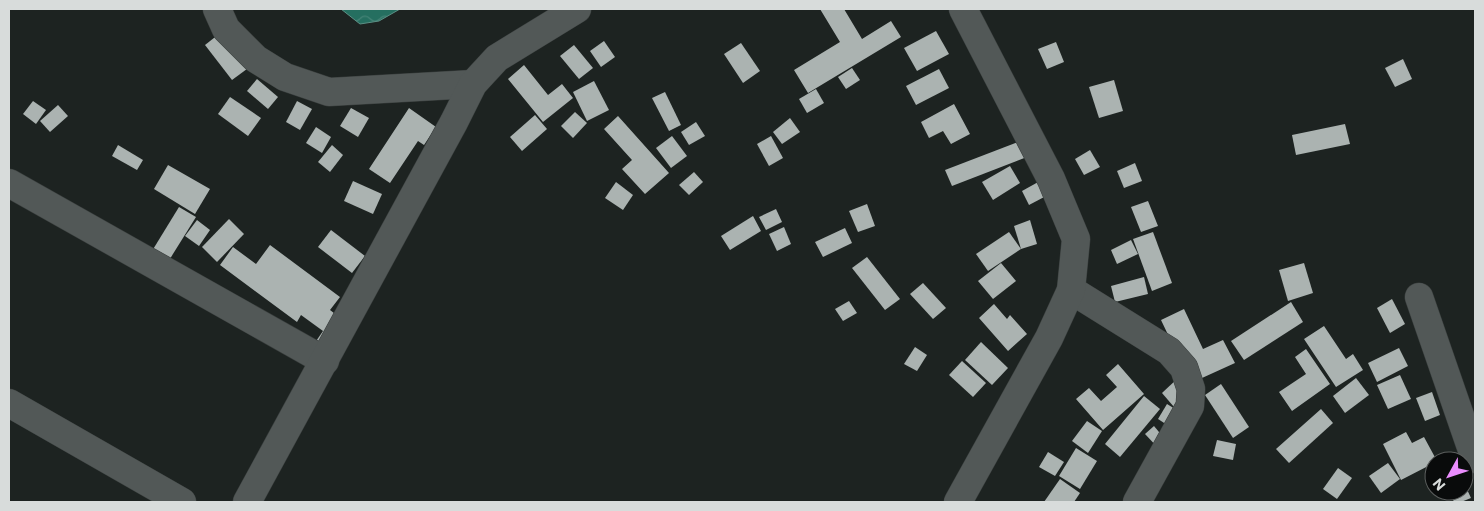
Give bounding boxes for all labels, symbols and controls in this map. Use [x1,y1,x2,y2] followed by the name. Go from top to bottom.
[1424,451,1474,501] north arrow
[1429,475,1449,494] text: N

